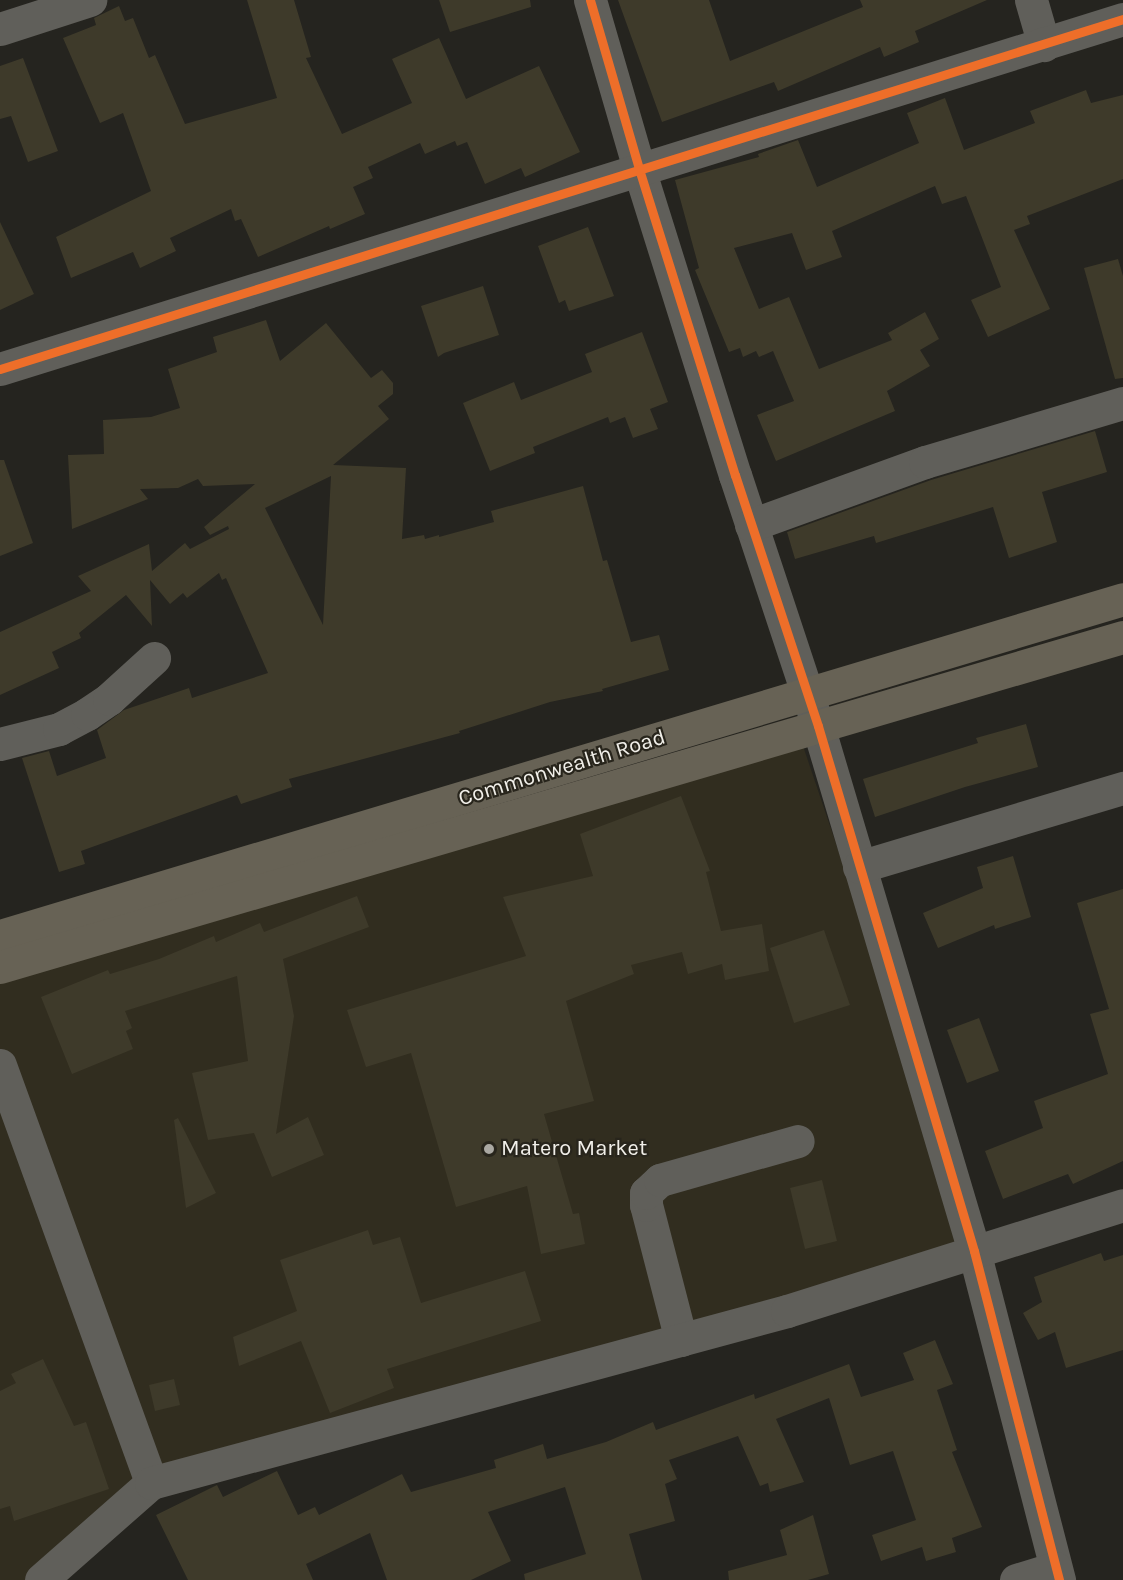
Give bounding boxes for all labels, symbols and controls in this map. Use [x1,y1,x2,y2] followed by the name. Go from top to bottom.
[455,724,669,812] street label: Commonwealth Road
[501,1136,647,1162] place label: Matero Market
[482,1142,496,1156] marker: Matero Market

